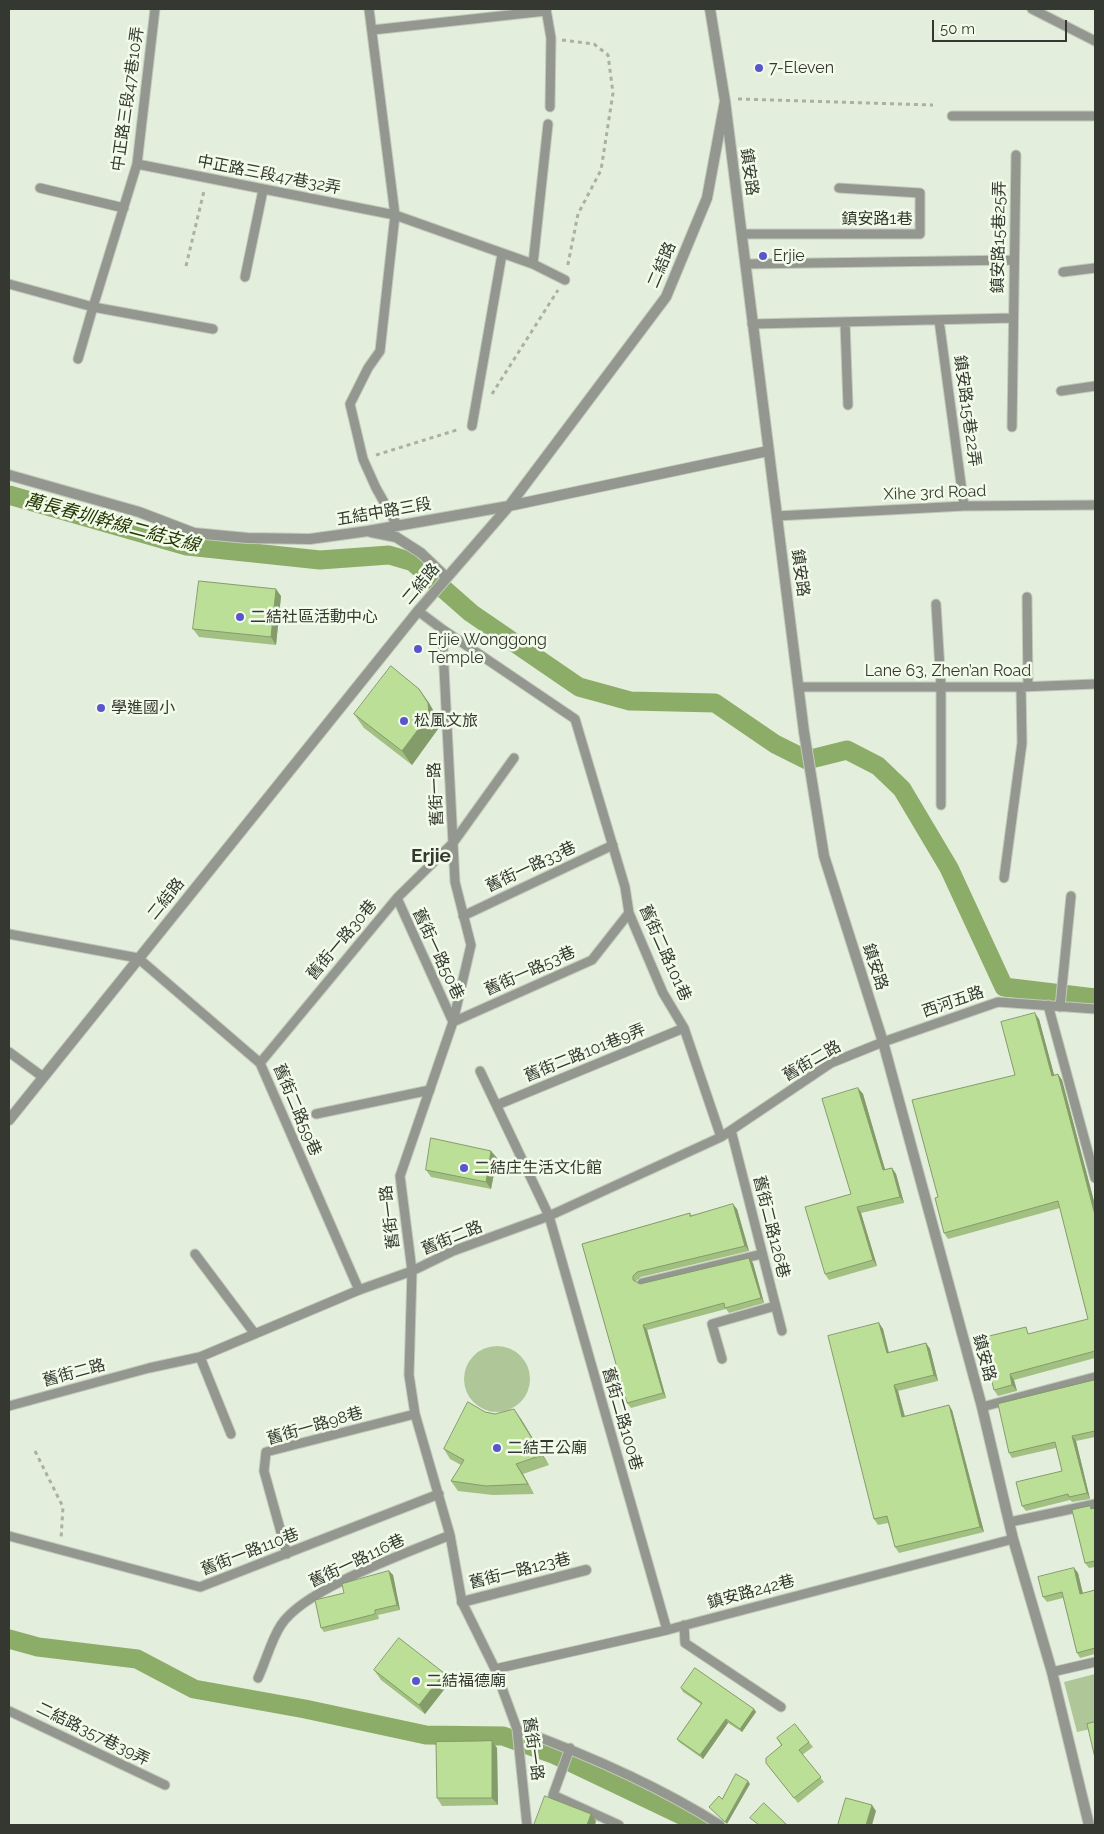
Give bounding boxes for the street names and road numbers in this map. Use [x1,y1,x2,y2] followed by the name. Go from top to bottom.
[108,25,148,173] street label: 中正路三段47巷10弄
[736,147,762,197] street label: 鎮安路
[195,152,343,198] street label: 中正路三段47巷32弄
[988,181,1010,293] street label: 鎮安路15巷25弄
[842,209,912,229] street label: 鎮安路1巷
[644,239,680,291] street label: 二結路
[950,354,984,468] street label: 鎮安路15巷22弄
[883,482,987,504] street label: Xihe 3rd Road
[335,494,433,530] street label: 五結中路三段
[787,548,813,598] street label: 鎮安路
[398,559,444,609] street label: 二結路
[865,661,1031,681] street label: Lane 63, Zhen’an Road
[425,762,447,826] street label: 舊街一路
[483,838,579,896] street label: 舊街一路33巷
[143,874,189,924] street label: 二結路
[303,896,381,984] street label: 舊街一路30巷
[635,902,695,1004] street label: 舊街二路101巷
[408,905,468,1003] street label: 舊街一路50巷
[858,941,892,993] street label: 鎮安路
[482,942,578,1000] street label: 舊街一路53巷
[920,983,986,1021] street label: 西河五路
[522,1020,648,1086] street label: 舊街二路101巷9弄
[779,1037,845,1085] street label: 舊街二路
[269,1061,325,1159] street label: 舊街二路59巷
[749,1174,793,1280] street label: 舊街二路126巷
[377,1184,403,1250] street label: 舊街一路
[419,1217,485,1259] street label: 舊街二路
[969,1332,999,1384] street label: 鎮安路
[41,1355,107,1391] street label: 舊街二路
[598,1365,646,1473] street label: 舊街二路100巷
[265,1403,365,1449] street label: 舊街一路98巷
[198,1524,302,1580] street label: 舊街一路110巷
[306,1530,408,1592] street label: 舊街一路116巷
[467,1549,573,1593] street label: 舊街一路123巷
[705,1571,797,1613] street label: 鎮安路242巷
[33,1698,153,1770] street label: 二結路357巷39弄
[519,1716,547,1782] street label: 舊街一路

